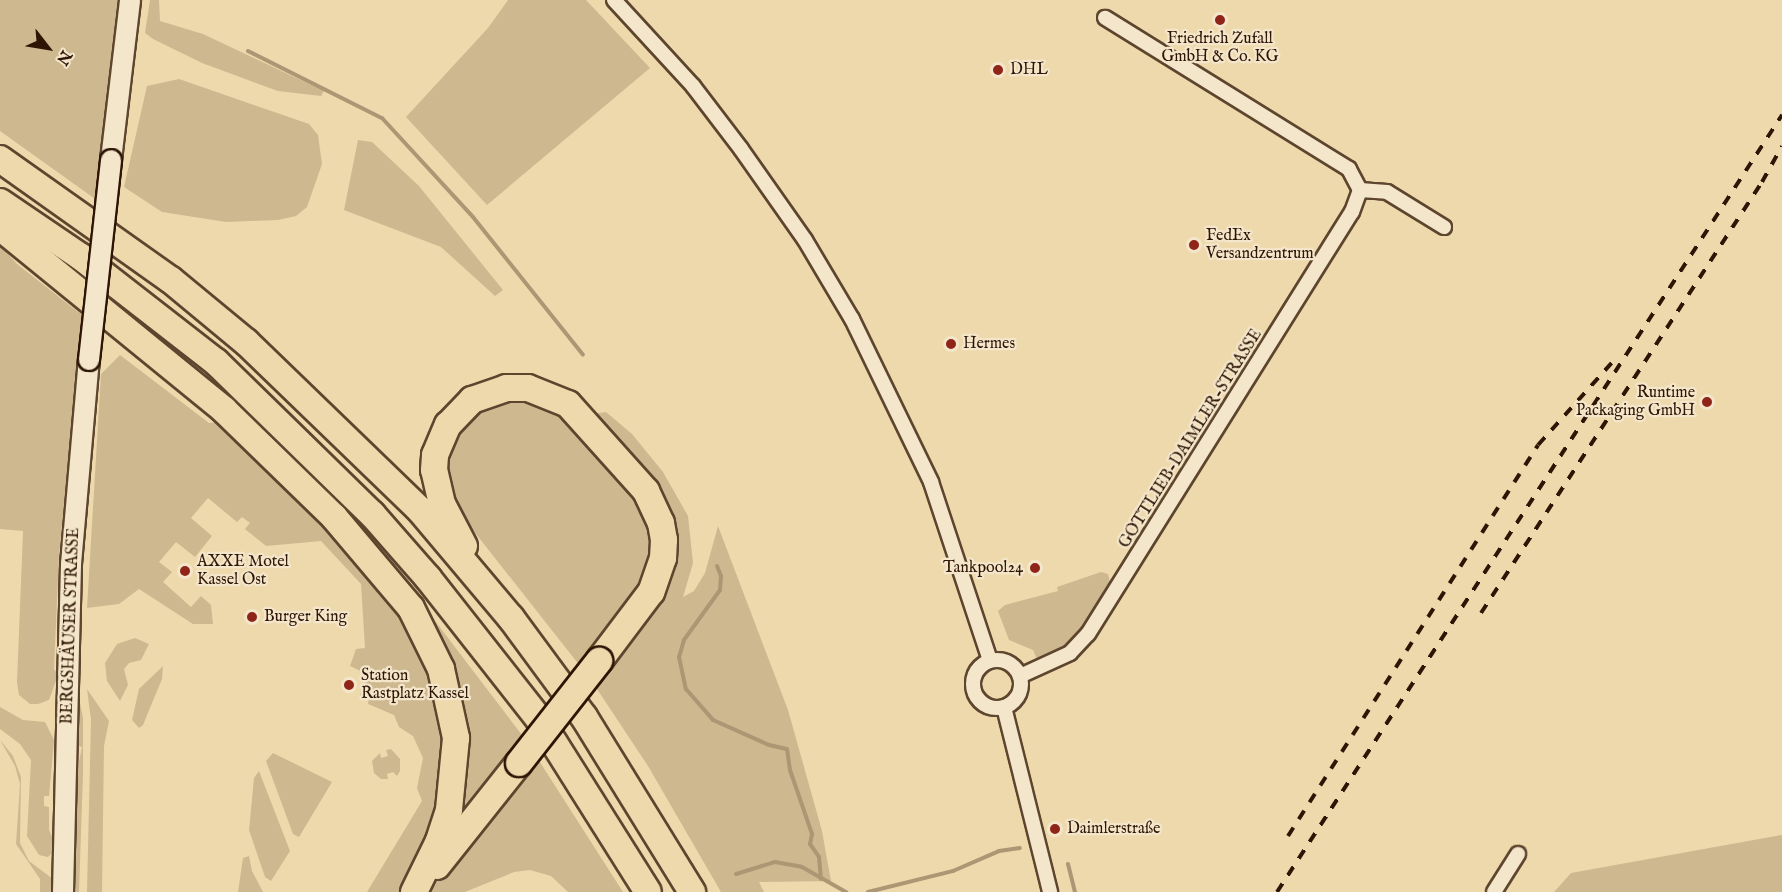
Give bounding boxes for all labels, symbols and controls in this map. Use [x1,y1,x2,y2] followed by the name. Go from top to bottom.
[1213,13,1227,27] marker: Friedrich Zufall GmbH & Co. KG
[18,18,78,78] north arrow
[1161,29,1279,67] place label: Friedrich Zufall GmbH & Co. KG
[51,46,76,68] text: N
[1010,60,1048,80] place label: DHL
[991,63,1005,77] marker: DHL
[1206,226,1314,264] place label: FedEx Versandzentrum
[1187,238,1201,252] marker: FedEx Versandzentrum
[1115,326,1267,552] street label: GOTTLIEB-DAIMLER-STRASSE
[963,334,1015,354] place label: Hermes
[944,337,958,351] marker: Hermes
[1576,383,1695,421] place label: Runtime Packaging GmbH
[1700,395,1714,409] marker: Runtime Packaging GmbH
[58,527,84,725] street label: BERGSHÄUSER STRASSE
[197,552,289,590] place label: AXXE Motel Kassel Ost
[943,558,1023,578] place label: Tankpool24
[1028,561,1042,575] marker: Tankpool24
[178,564,192,578] marker: AXXE Motel Kassel Ost
[264,607,347,627] place label: Burger King
[245,610,259,624] marker: Burger King
[361,666,469,704] place label: Station Rastplatz Kassel
[342,678,356,692] marker: Station Rastplatz Kassel
[1067,819,1160,839] place label: Daimlerstraße
[1048,822,1062,836] marker: Daimlerstraße

